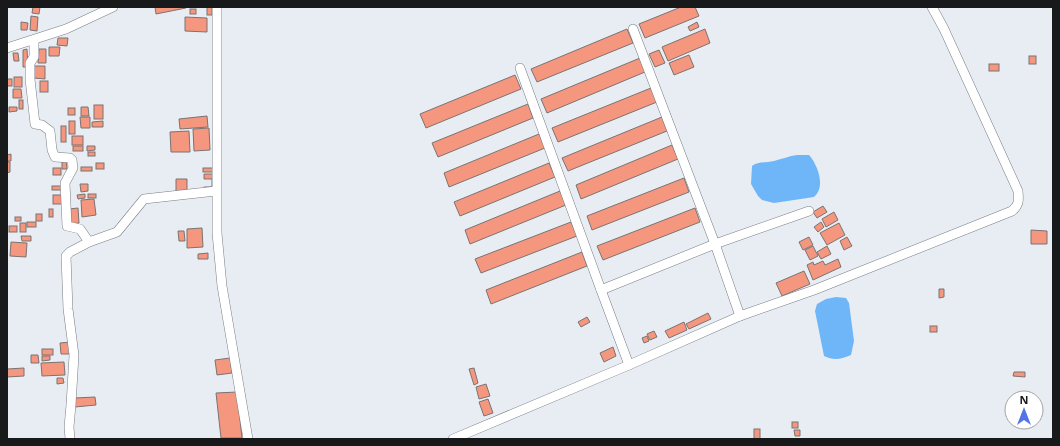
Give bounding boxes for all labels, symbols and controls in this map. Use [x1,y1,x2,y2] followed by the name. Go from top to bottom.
[1004,390,1044,430] north arrow
[1020,392,1028,407] text: N

